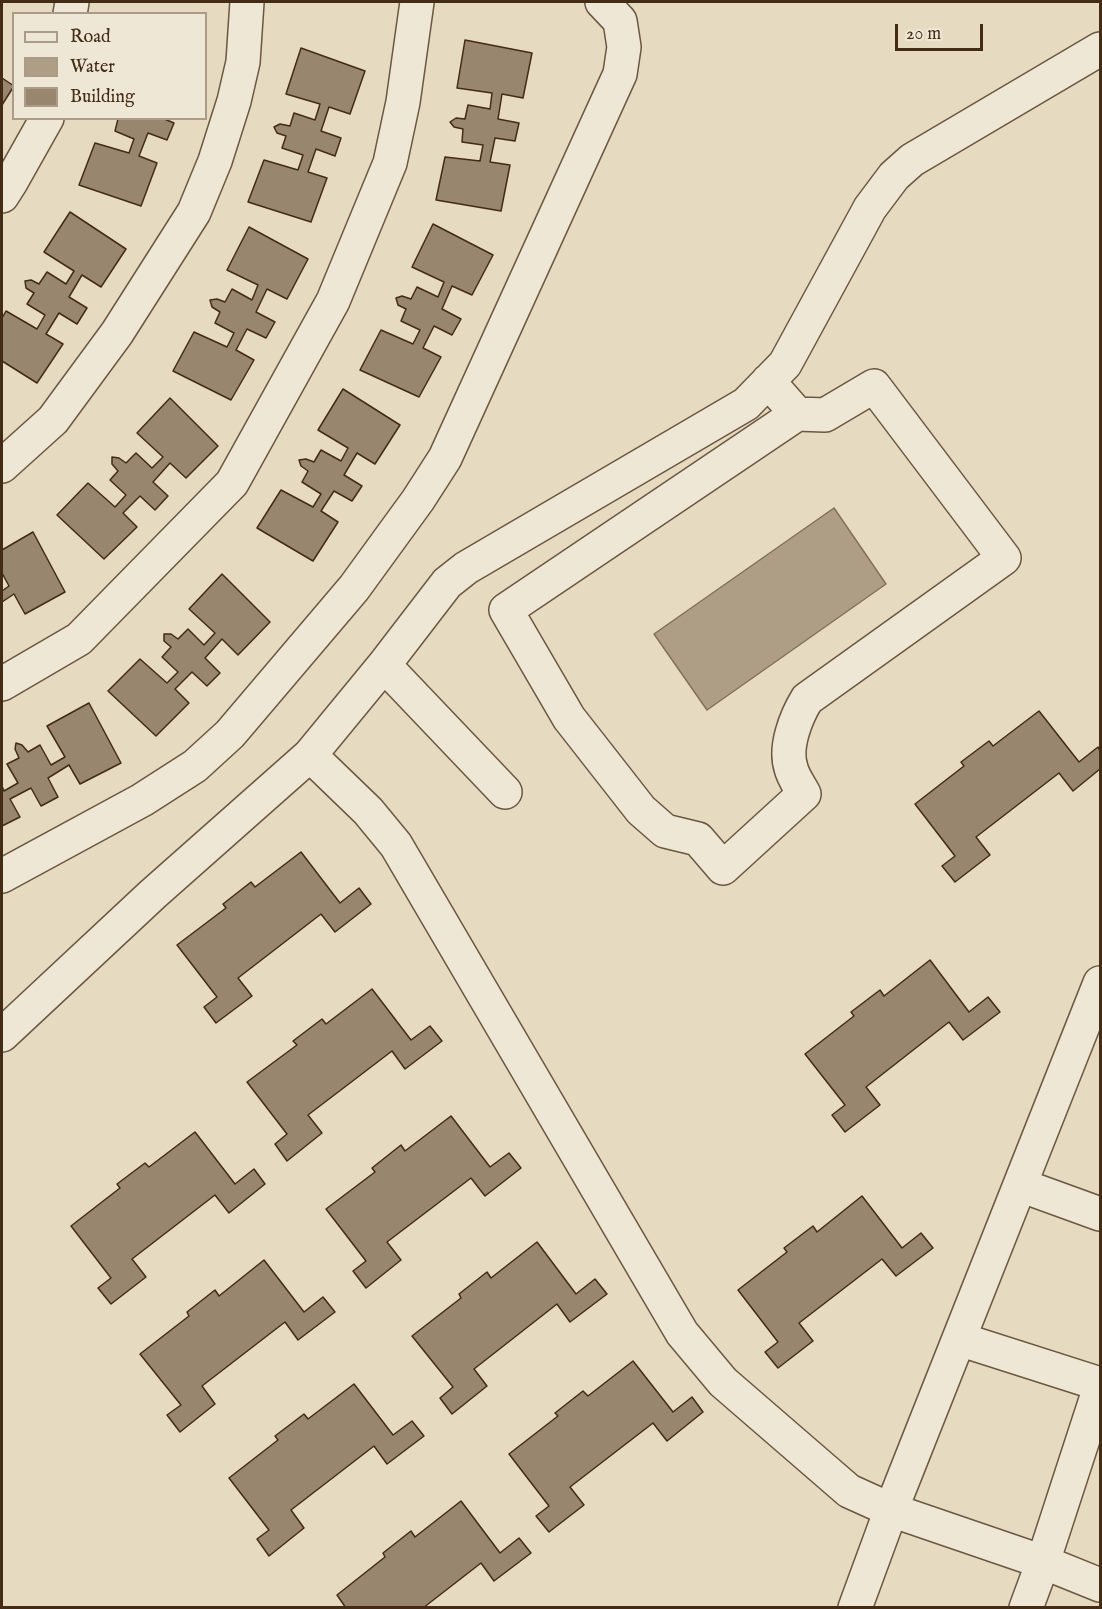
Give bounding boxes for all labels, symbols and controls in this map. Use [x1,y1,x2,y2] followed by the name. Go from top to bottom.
[12,12,207,120] legend
[898,12,986,50] scale bar
[906,23,941,46] text: 20 m
[70,26,111,49] text: Road
[70,56,115,79] text: Water
[70,86,135,109] text: Building

